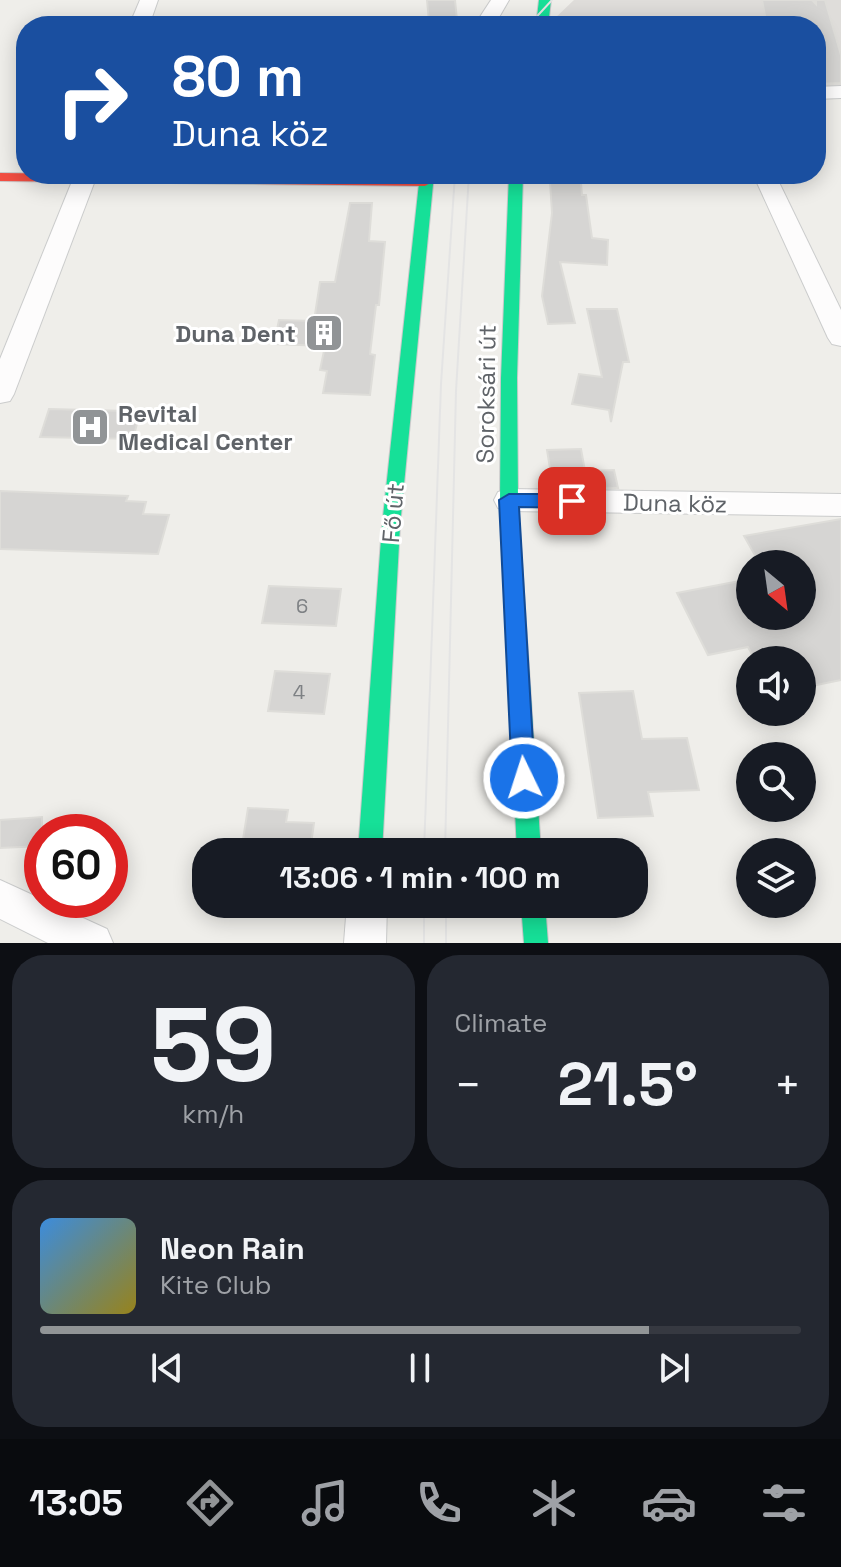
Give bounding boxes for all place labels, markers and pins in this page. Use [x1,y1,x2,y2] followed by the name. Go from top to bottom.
[303,312,345,354] building icon: Duna Dent
[175,318,296,349] place label: Duna Dent
[118,398,293,457] place label: Revital Medical Center
[69,406,111,448] hospital icon: Revital Medical Center
[538,467,606,535] pin

